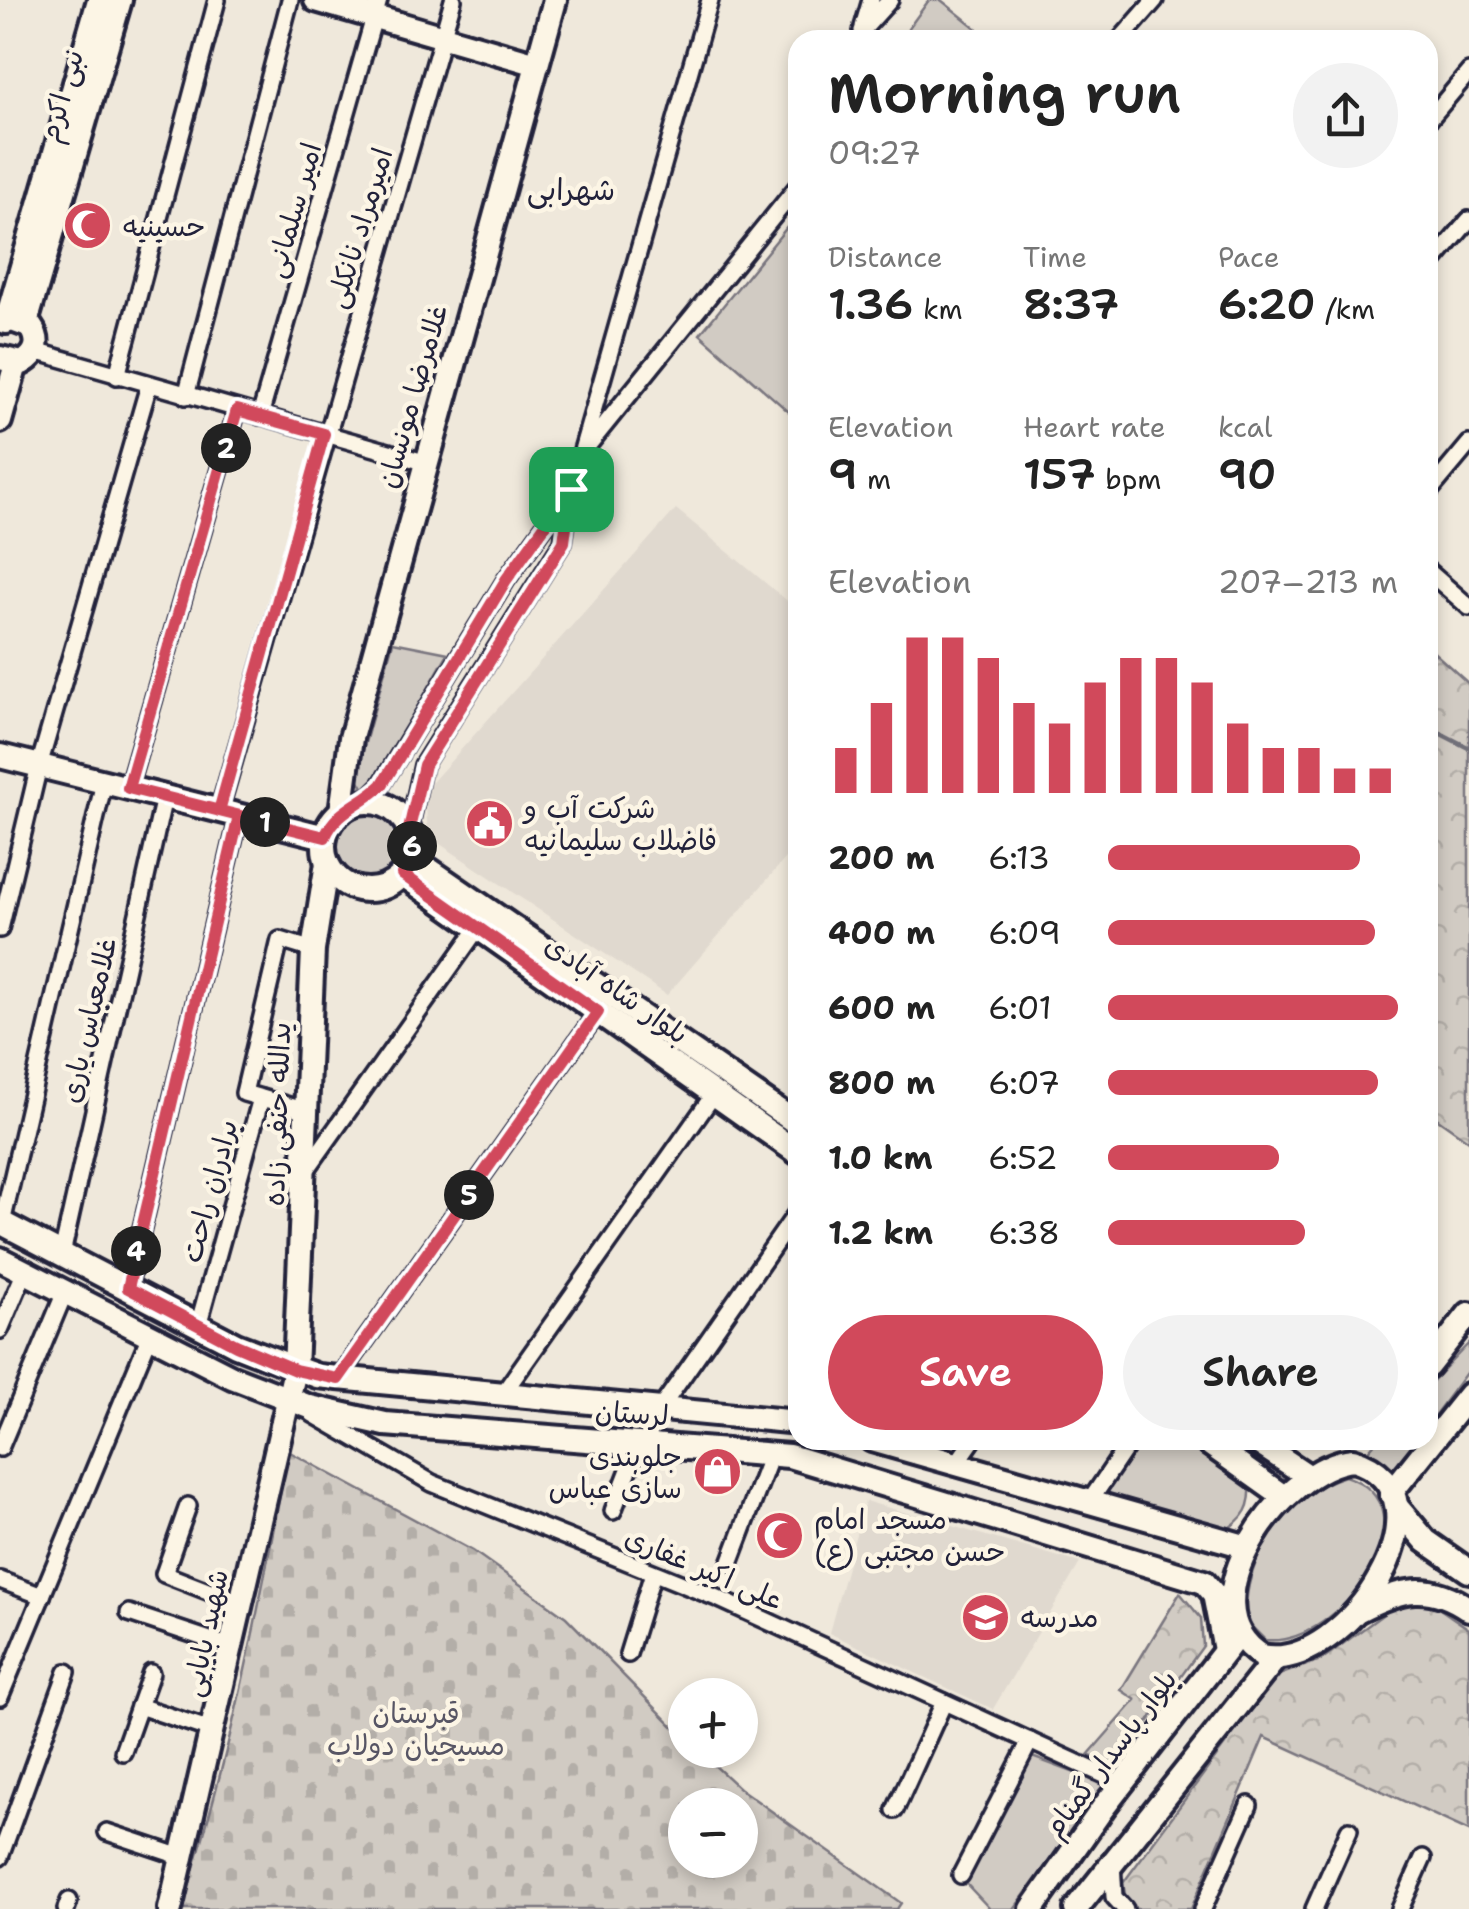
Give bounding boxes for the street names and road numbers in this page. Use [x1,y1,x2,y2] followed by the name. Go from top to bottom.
[30,45,95,148] street label: نبی اکرم
[256,138,330,282] street label: امیر سلمانی
[317,143,401,313] street label: امیرمراد نانکلی
[368,300,456,492] street label: غلامرضا مونسان
[538,925,696,1053] street label: بلوار شاه آبادی
[51,933,125,1107] street label: غلامعباس یاری
[255,1021,299,1207] street label: یدالله حنفی زاده
[172,1115,246,1267] street label: برادران راحت
[594,1391,670,1435] street label: لرستان
[619,1518,789,1618] street label: علی اکبر غفاری
[173,1566,237,1700] street label: شهید بابایی
[1034,1661,1188,1846] street label: بلوار پاسدار گمنام

